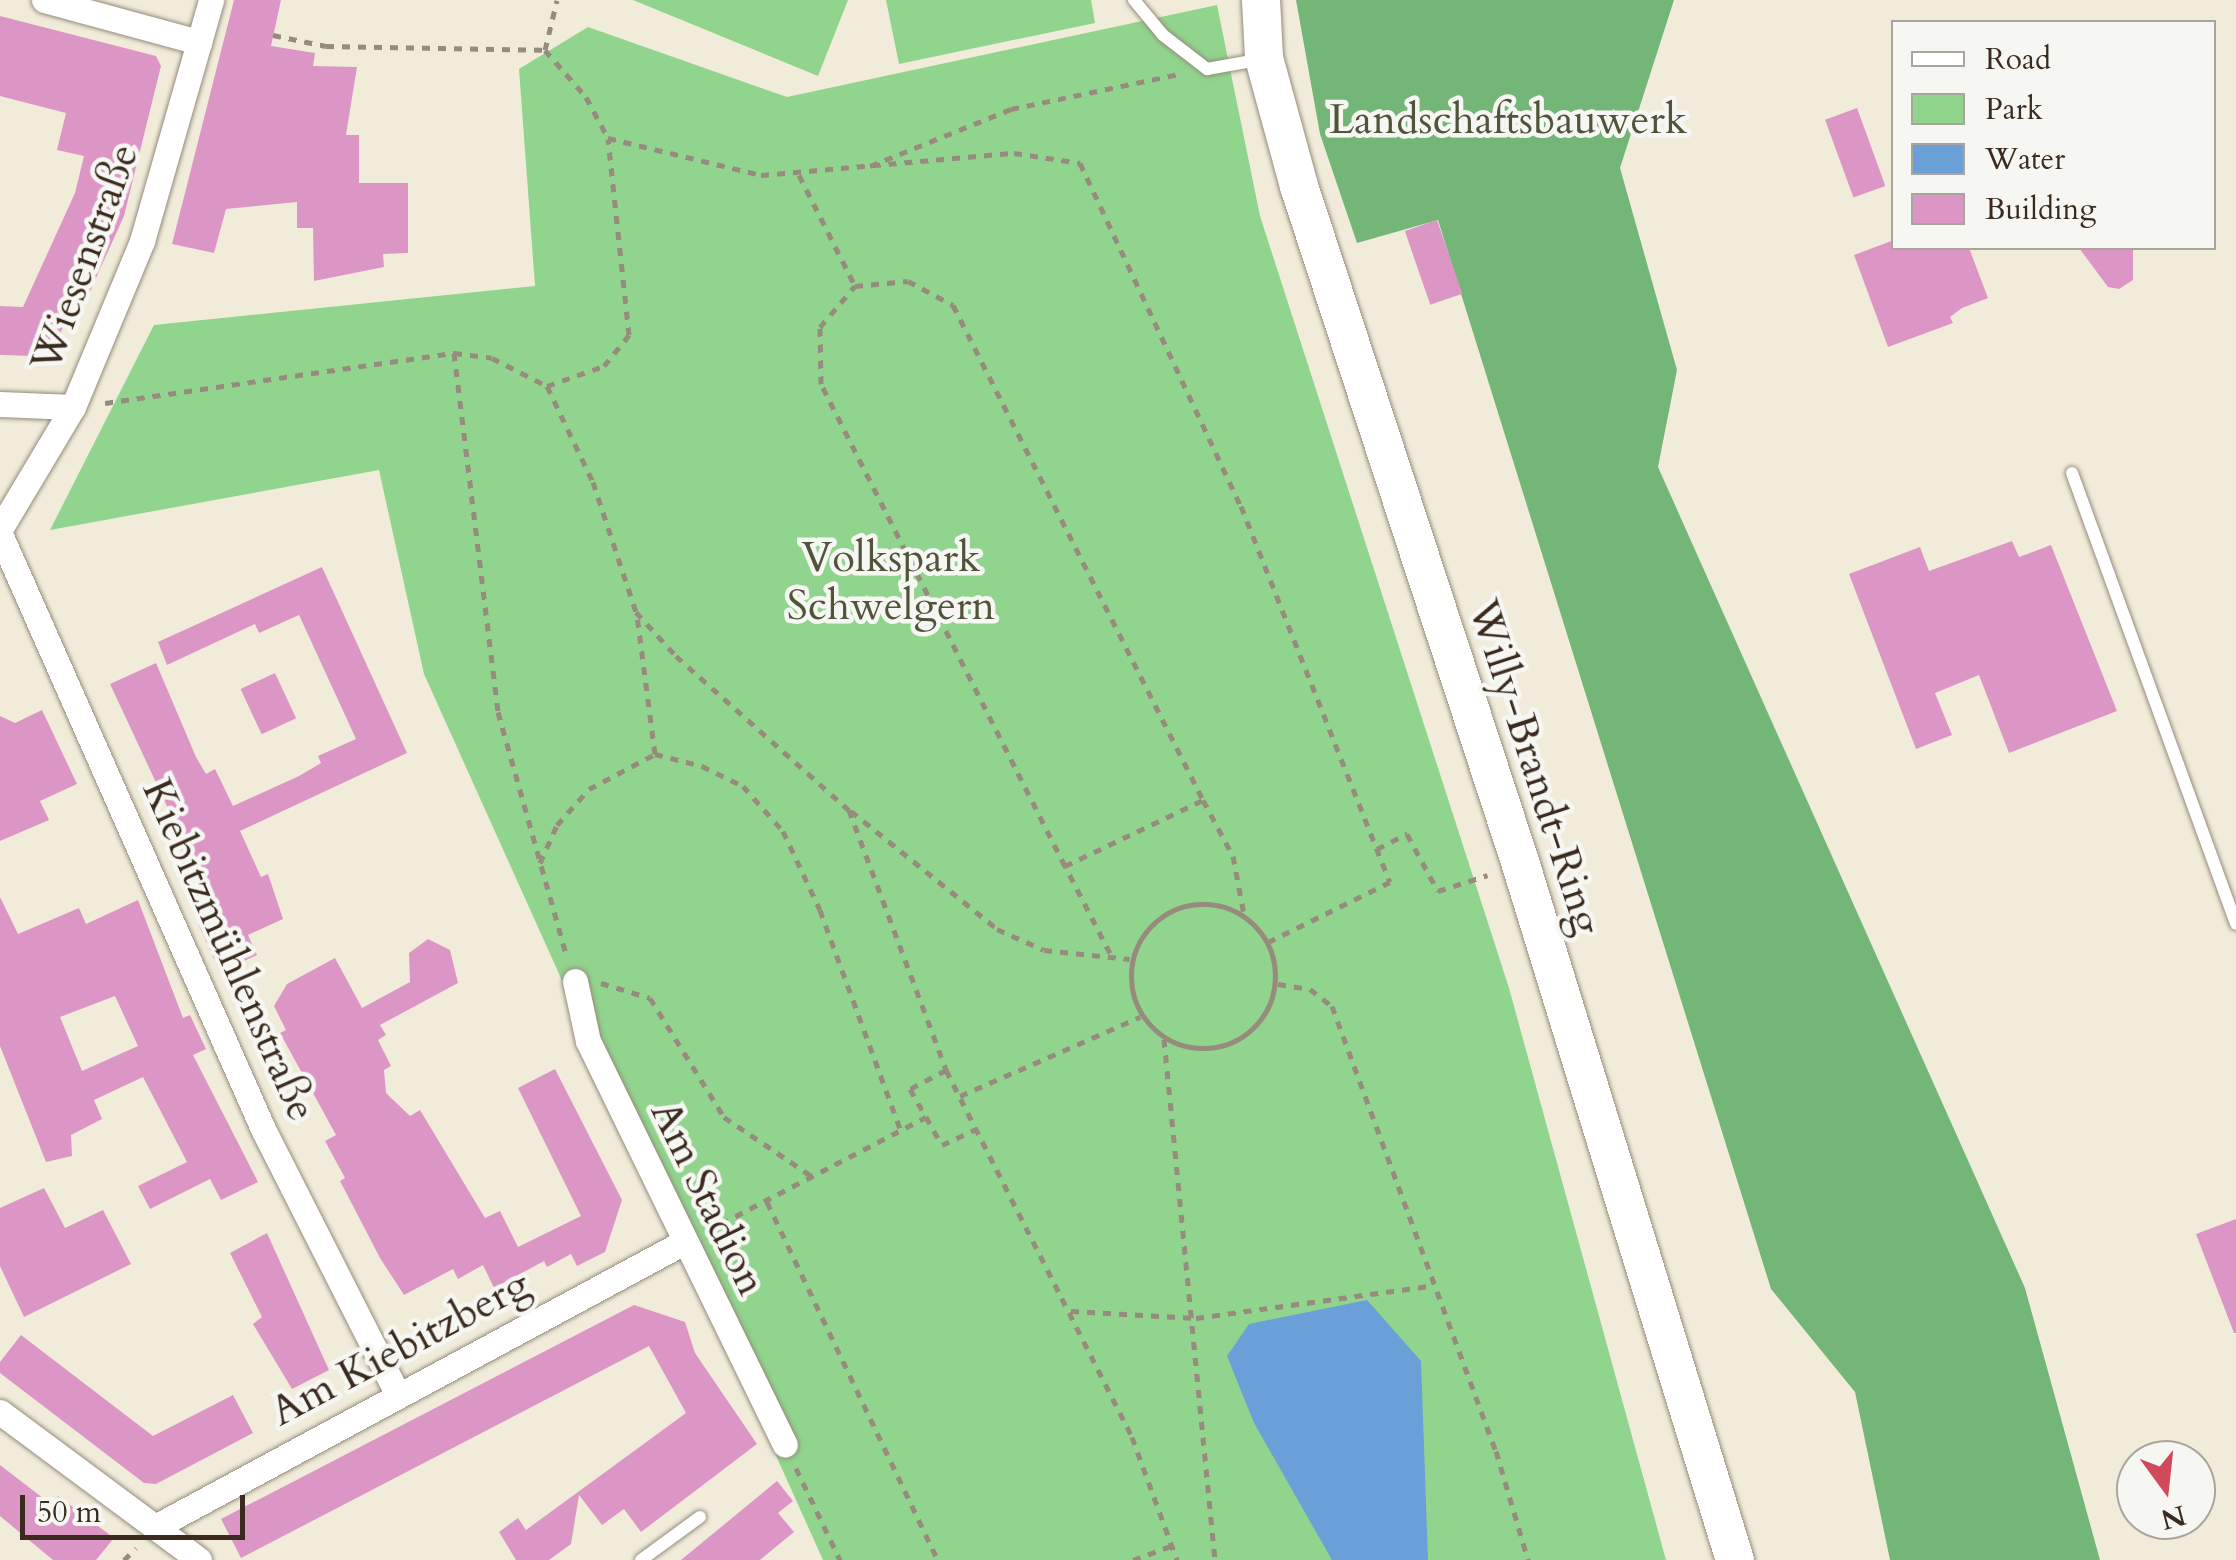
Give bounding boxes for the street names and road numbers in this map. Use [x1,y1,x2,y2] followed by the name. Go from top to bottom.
[20,137,150,379] street label: Wiesenstraße
[1457,593,1613,941] street label: Willy-Brandt-Ring
[131,771,327,1129] street label: Kiebitzmühlenstraße
[639,1093,777,1303] street label: Am Stadion
[262,1259,538,1437] street label: Am Kiebitzberg

